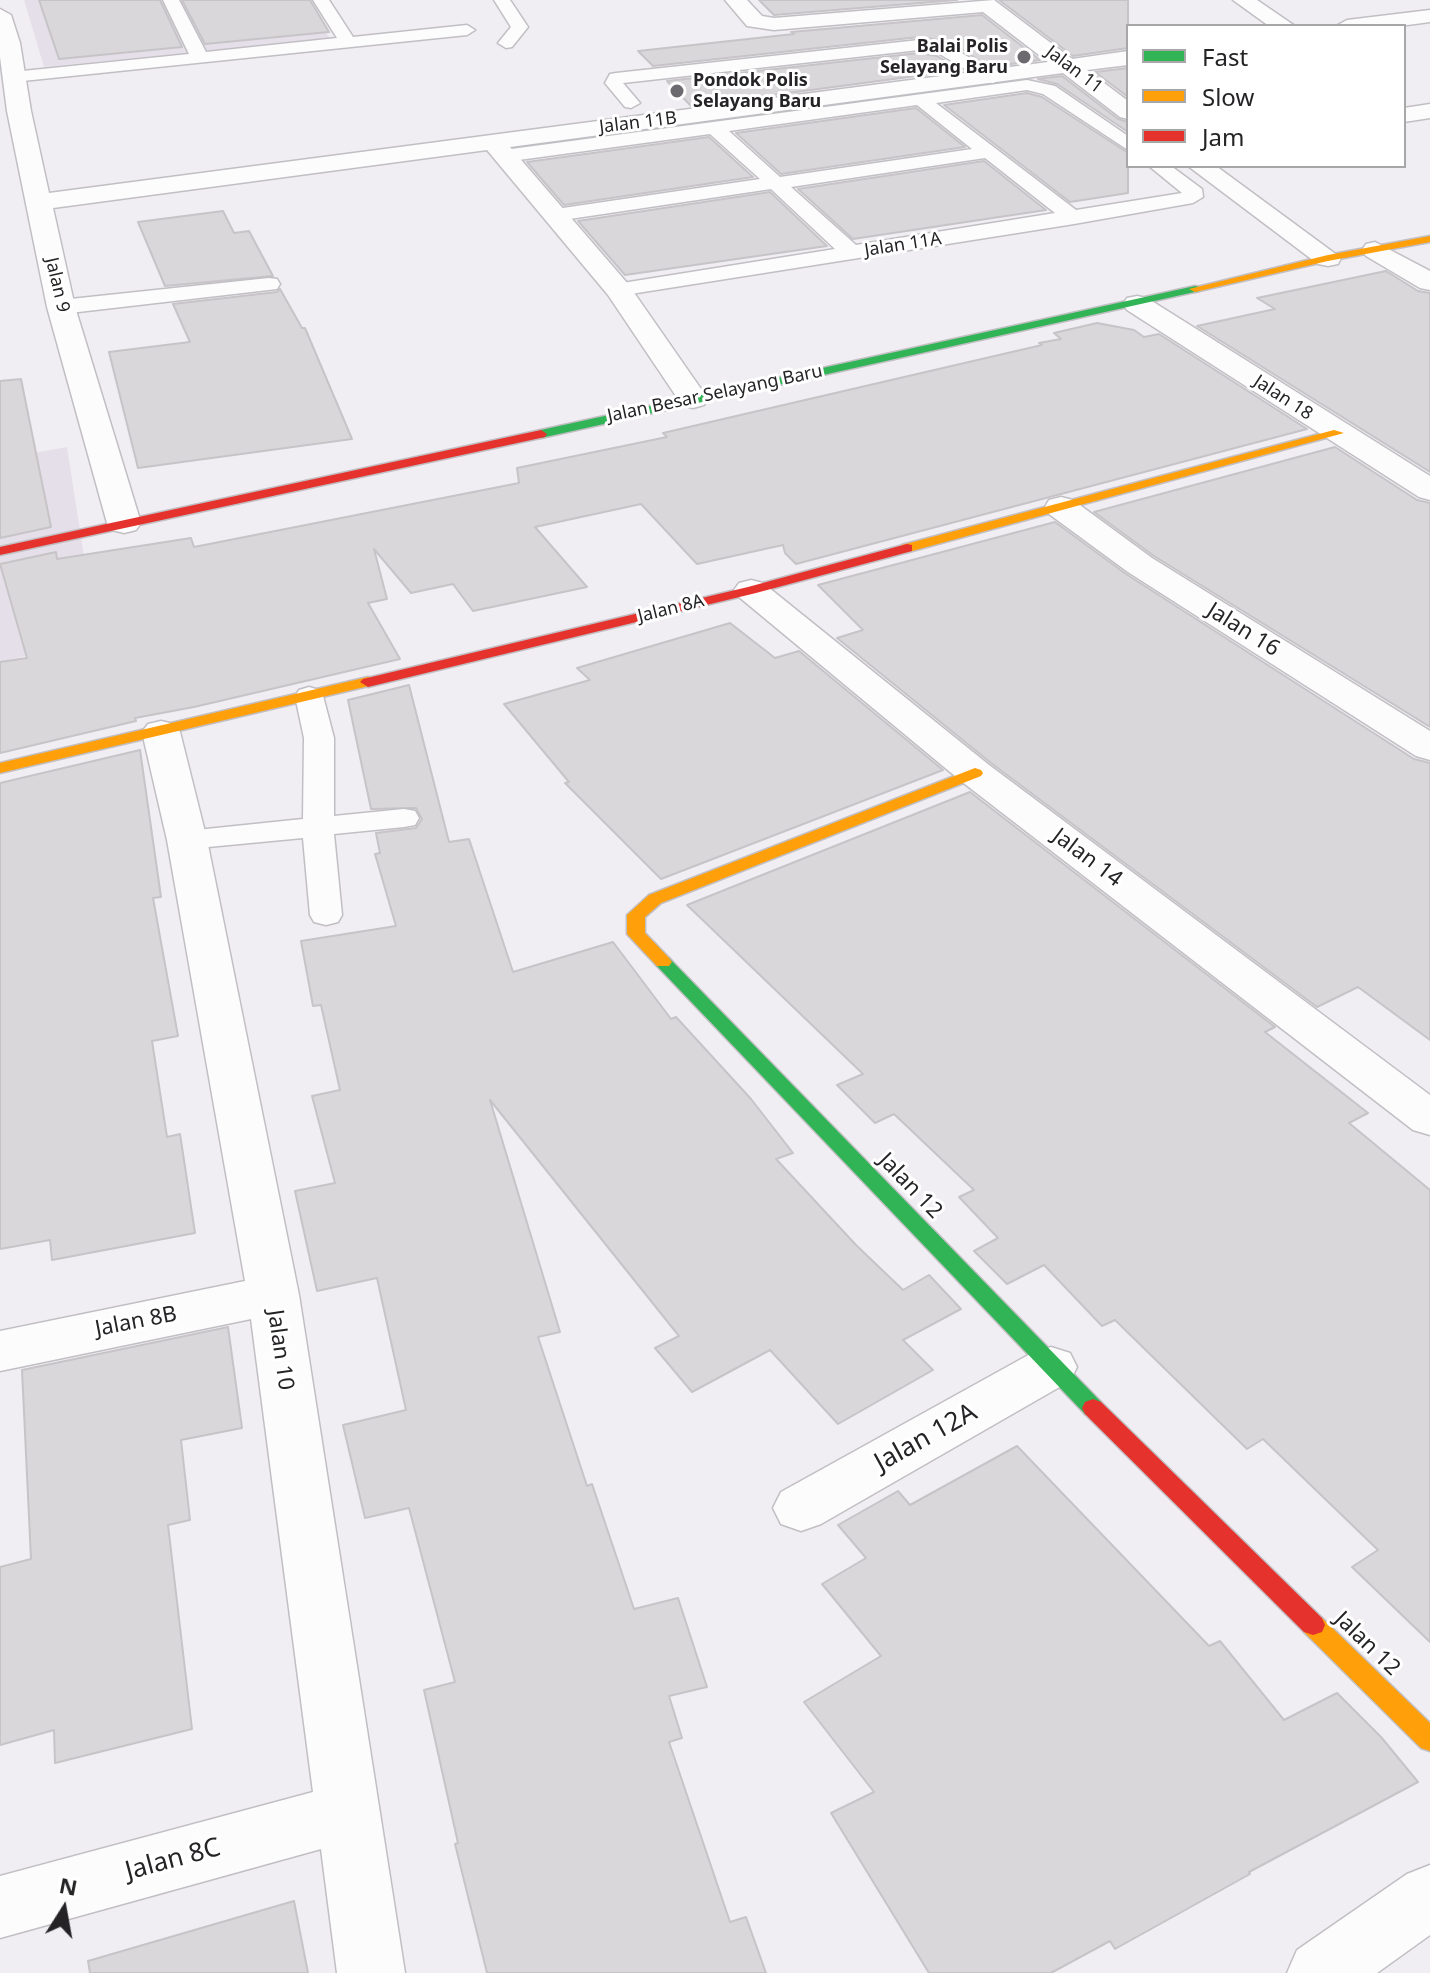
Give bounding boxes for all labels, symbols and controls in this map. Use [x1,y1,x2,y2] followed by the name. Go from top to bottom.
[1126,24,1406,168] legend
[880,36,1008,78] place label: Balai Polis Selayang Baru
[1202,40,1248,73] text: Fast
[1041,41,1107,99] street label: Jalan 11
[1015,48,1033,66] marker: Balai Polis Selayang Baru
[693,70,821,112] place label: Pondok Polis Selayang Baru
[1202,80,1254,113] text: Slow
[668,82,686,100] marker: Pondok Polis Selayang Baru
[598,108,678,138] street label: Jalan 11B
[1202,120,1244,153] text: Jam
[863,228,943,262] street label: Jalan 11A
[40,255,74,315] street label: Jalan 9
[605,361,825,427] street label: Jalan Besar Selayang Baru
[1249,371,1317,425] street label: Jalan 18
[636,590,706,628] street label: Jalan 8A
[1202,597,1284,663] street label: Jalan 16
[1047,823,1127,893] street label: Jalan 14
[872,1148,948,1224] street label: Jalan 12
[93,1301,179,1343] street label: Jalan 8B
[261,1308,299,1392] street label: Jalan 10
[869,1397,983,1479] street label: Jalan 12A
[1329,1606,1405,1682] street label: Jalan 12
[122,1832,224,1888] street label: Jalan 8C
[24,1869,104,1949] north arrow
[57,1869,80,1902] text: N

